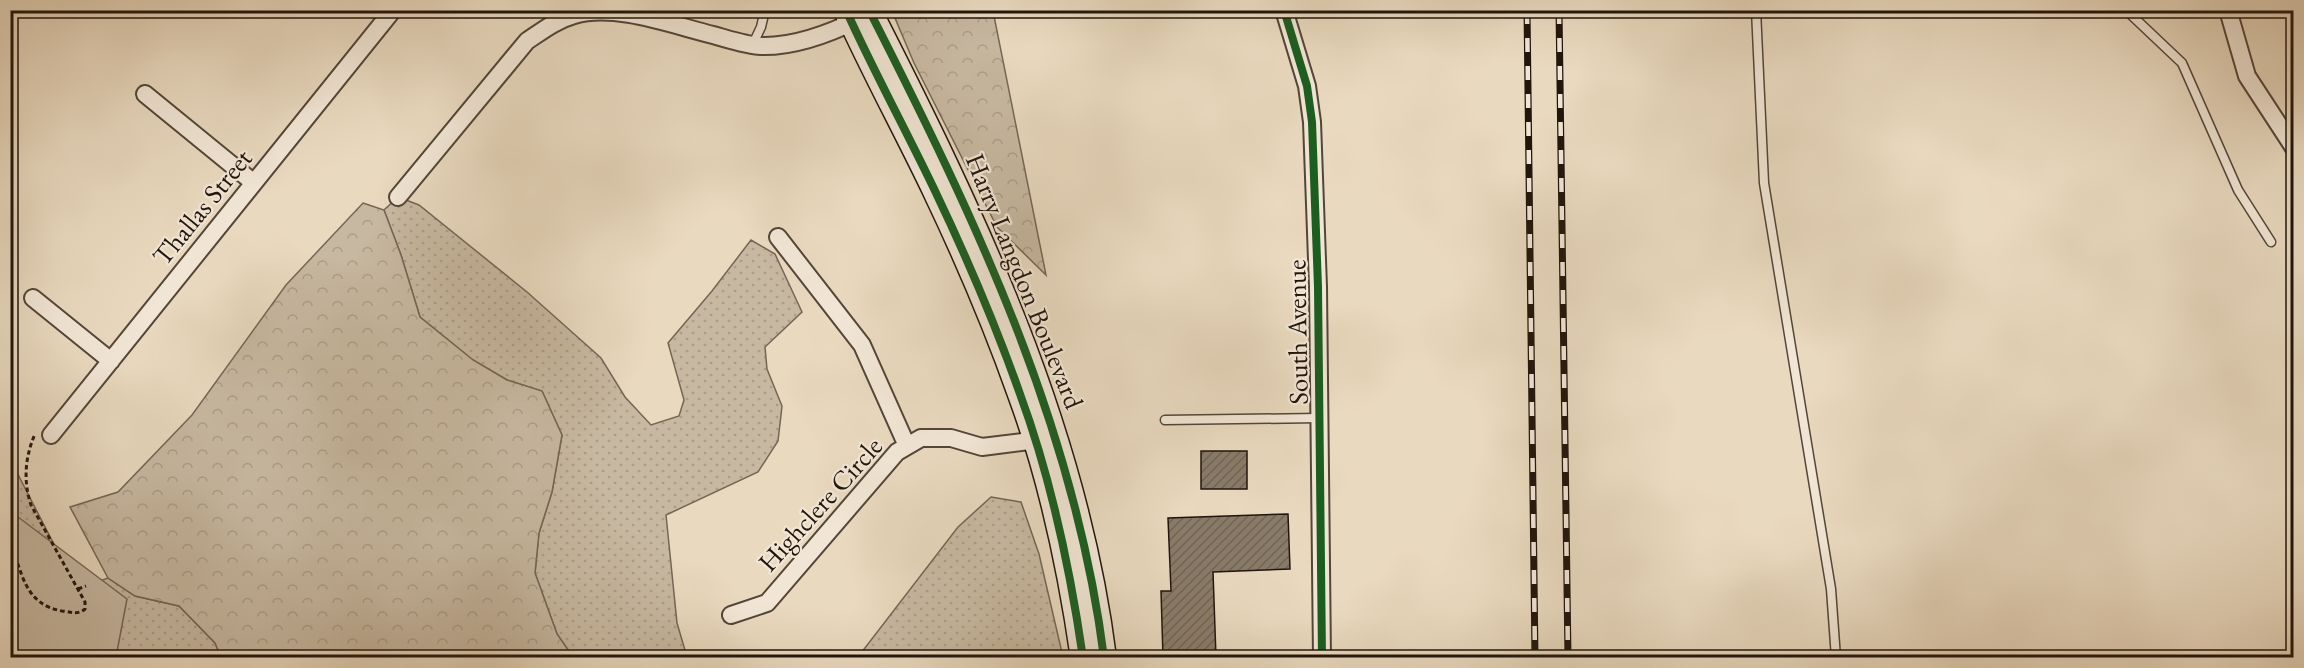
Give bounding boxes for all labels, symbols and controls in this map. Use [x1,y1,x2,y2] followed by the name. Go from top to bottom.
[144,141,260,272] street label: Thallas Street
[958,148,1092,414] street label: Harry Langdon Boulevard
[1278,259,1316,405] street label: South Avenue
[750,429,890,579] street label: Highclere Circle

